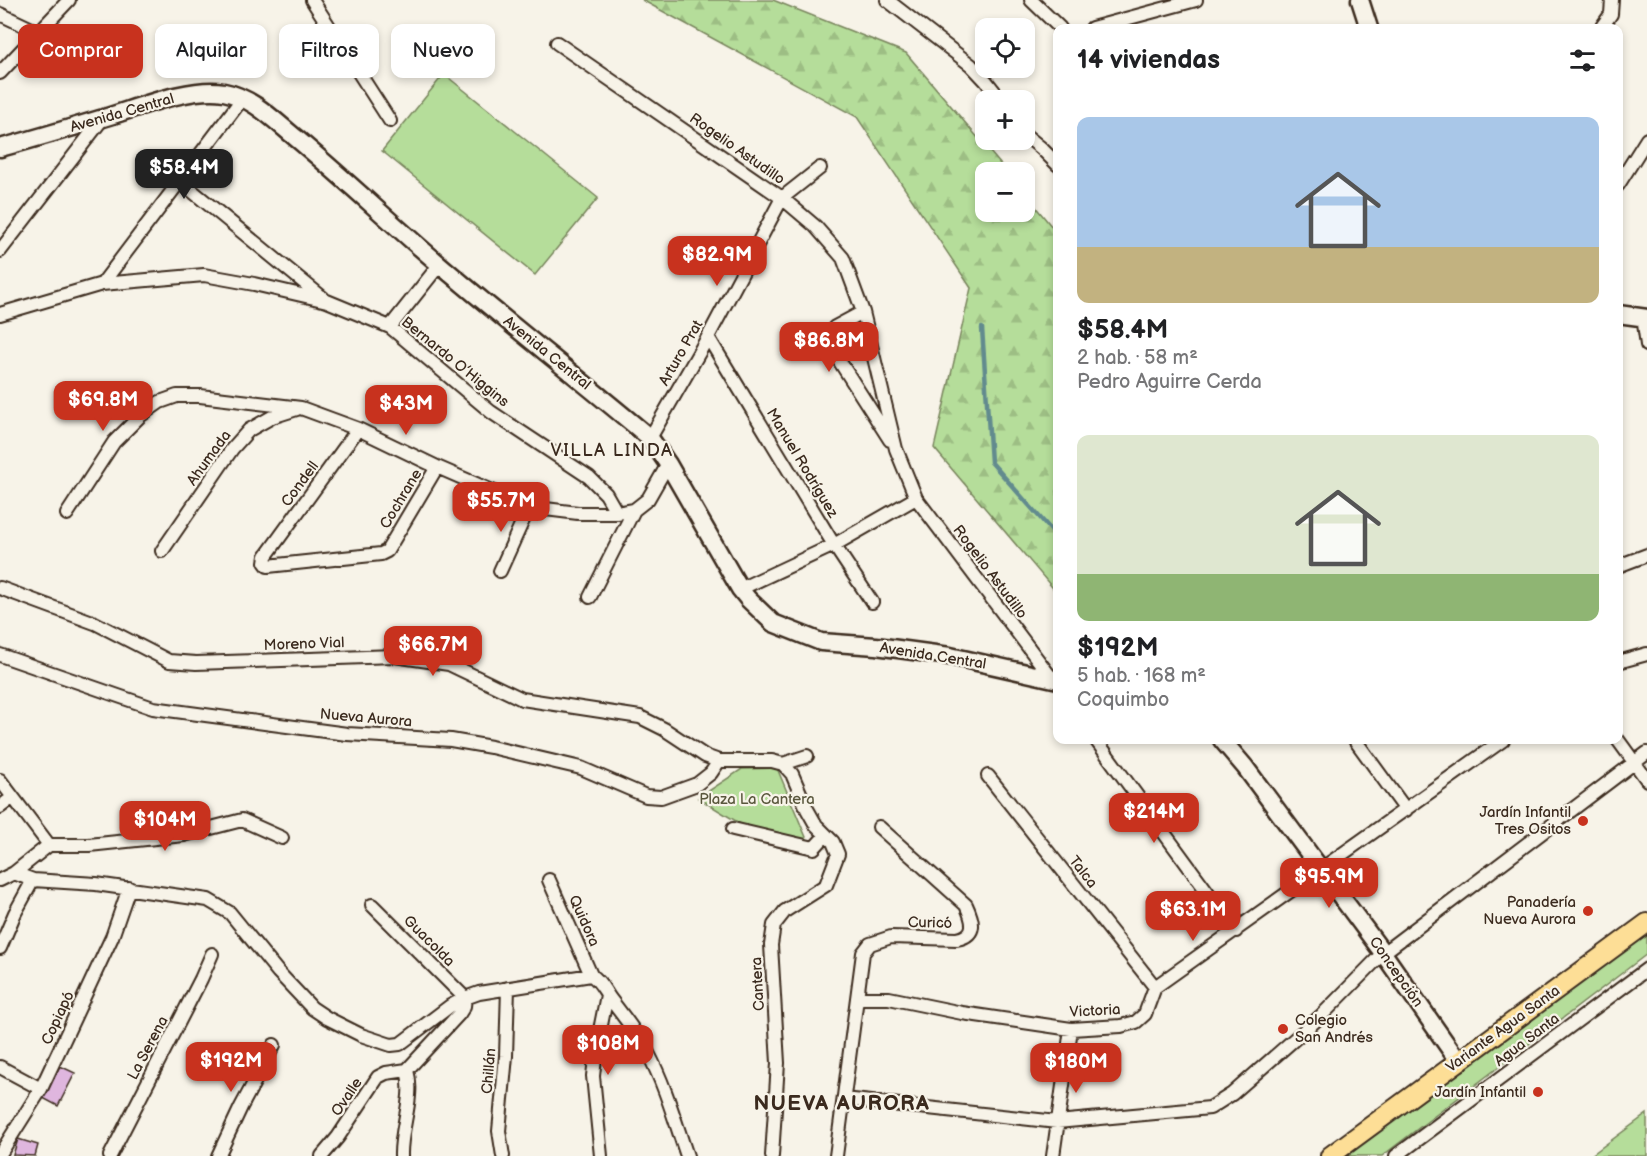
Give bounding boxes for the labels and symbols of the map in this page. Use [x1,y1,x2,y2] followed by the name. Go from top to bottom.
[68,89,176,137] street label: Avenida Central
[686,109,788,189] street label: Rogelio Astudillo
[135,149,233,200] pin: $58.4M
[668,236,766,287] pin: $82.9M
[499,312,595,394] street label: Avenida Central
[397,313,513,412] street label: Bernardo O’Higgins
[655,316,708,389] street label: Arturo Prat
[780,322,878,373] pin: $86.8M
[54,381,152,432] pin: $69.8M
[370,385,442,436] pin: $43M
[762,405,843,522] street label: Manuel Rodríguez
[183,427,235,489] street label: Ahumada
[551,440,673,461] district label: VILLA LINDA
[277,457,323,511] street label: Condell
[376,466,426,532] street label: Cochrane
[452,482,550,533] pin: $55.7M
[949,521,1031,623] street label: Rogelio Astudillo
[384,626,482,677] pin: $66.7M
[263,633,345,655] street label: Moreno Vial
[878,638,988,674] street label: Avenida Central
[319,704,413,732] street label: Nueva Aurora
[699,790,815,809] park label: Plaza La Cantera
[1112,793,1196,844] pin: $214M
[123,801,207,852] pin: $104M
[1479,803,1572,839] place label: Jardín Infantil Tres Ositos
[1576,814,1590,828] marker: Jardín Infantil Tres Ositos
[1065,852,1101,892] street label: Talca
[1280,858,1378,909] pin: $95.9M
[1144,891,1242,942] pin: $63.1M
[564,892,604,950] street label: Quidora
[1483,893,1576,929] place label: Panadería Nueva Aurora
[1581,904,1595,918] marker: Panadería Nueva Aurora
[399,911,459,971] street label: Guacolda
[908,913,952,933] street label: Curicó
[1365,933,1427,1011] street label: Concepción
[747,956,769,1012] street label: Cantera
[1442,982,1564,1076] street label: Variante Agua Santa
[37,988,79,1048] street label: Copiapó
[1069,1000,1121,1022] street label: Victoria
[1491,1010,1563,1070] street label: Agua Santa
[1295,1011,1373,1047] place label: Colegio San Andrés
[123,1013,173,1083] street label: La Serena
[1276,1022,1290,1036] marker: Colegio San Andrés
[566,1025,650,1076] pin: $108M
[189,1042,273,1093] pin: $192M
[1034,1043,1118,1094] pin: $180M
[478,1047,500,1095] street label: Chillán
[327,1074,367,1120] street label: Ovalle
[1434,1083,1526,1102] place label: Jardín Infantil
[1531,1085,1545,1099] marker: Jardín Infantil
[754,1091,930,1116] district label: NUEVA AURORA

